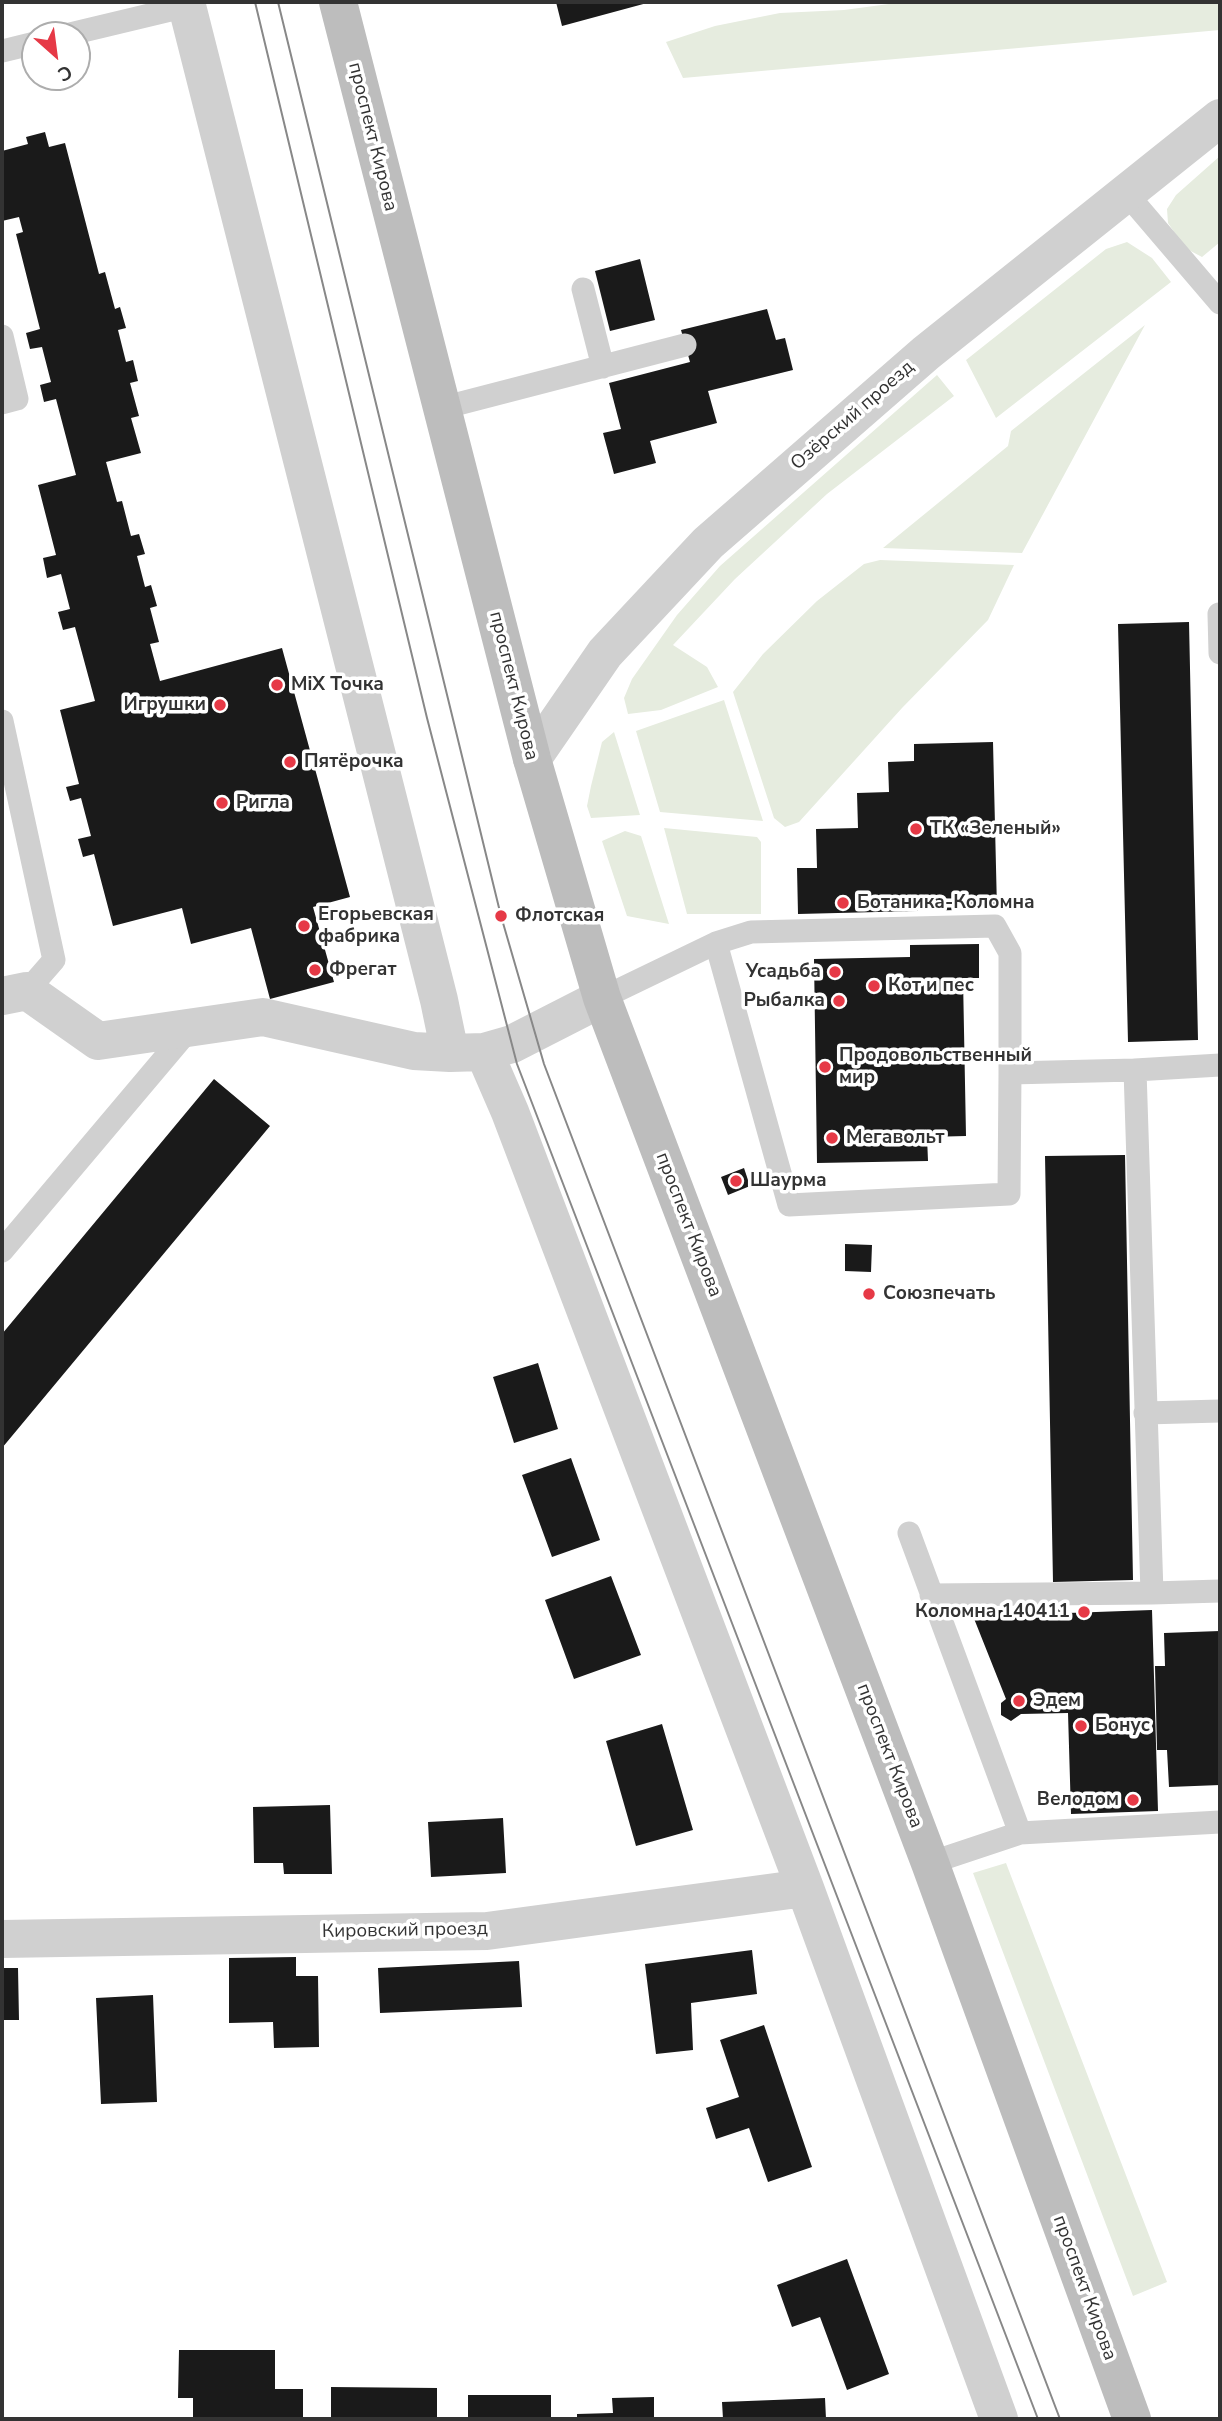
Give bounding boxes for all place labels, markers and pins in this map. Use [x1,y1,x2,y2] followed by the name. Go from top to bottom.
[291,674,384,696] place label: MiX Точка
[269,677,285,693] marker: MiX Точка
[123,694,206,716] place label: Игрушки
[212,697,228,713] marker: Игрушки
[304,751,404,773] place label: Пятёрочка
[282,754,298,770] marker: Пятёрочка
[236,792,290,814] place label: Ригла
[214,795,230,811] marker: Ригла
[930,818,1061,840] place label: ТК «Зеленый»
[908,821,924,837] marker: ТК «Зеленый»
[857,892,1035,914] place label: Ботаника-Коломна
[835,895,851,911] marker: Ботаника-Коломна
[318,904,434,948] place label: Егорьевская фабрика
[515,905,604,927] place label: Флотская
[493,908,509,924] marker: Флотская
[296,918,312,934] marker: Егорьевская фабрика
[329,959,396,981] place label: Фрегат
[746,961,821,983] place label: Усадьба
[307,962,323,978] marker: Фрегат
[827,964,843,980] marker: Усадьба
[888,975,974,997] place label: Кот и пес
[866,978,882,994] marker: Кот и пес
[744,990,825,1012] place label: Рыбалка
[831,993,847,1009] marker: Рыбалка
[839,1045,1032,1089] place label: Продовольственный мир
[817,1059,833,1075] marker: Продовольственный мир
[846,1127,945,1149] place label: Мегавольт
[824,1130,840,1146] marker: Мегавольт
[750,1170,827,1192] place label: Шаурма
[728,1173,744,1189] marker: Шаурма
[883,1283,995,1305] place label: Союзпечать
[861,1286,877,1302] marker: Союзпечать
[915,1601,1070,1623] place label: Коломна 140411
[1076,1604,1092,1620] marker: Коломна 140411
[1033,1690,1081,1712] place label: Эдем
[1011,1693,1027,1709] marker: Эдем
[1095,1715,1150,1737] place label: Бонус
[1073,1718,1089,1734] marker: Бонус
[1037,1789,1119,1811] place label: Велодом
[1125,1792,1141,1808] marker: Велодом

